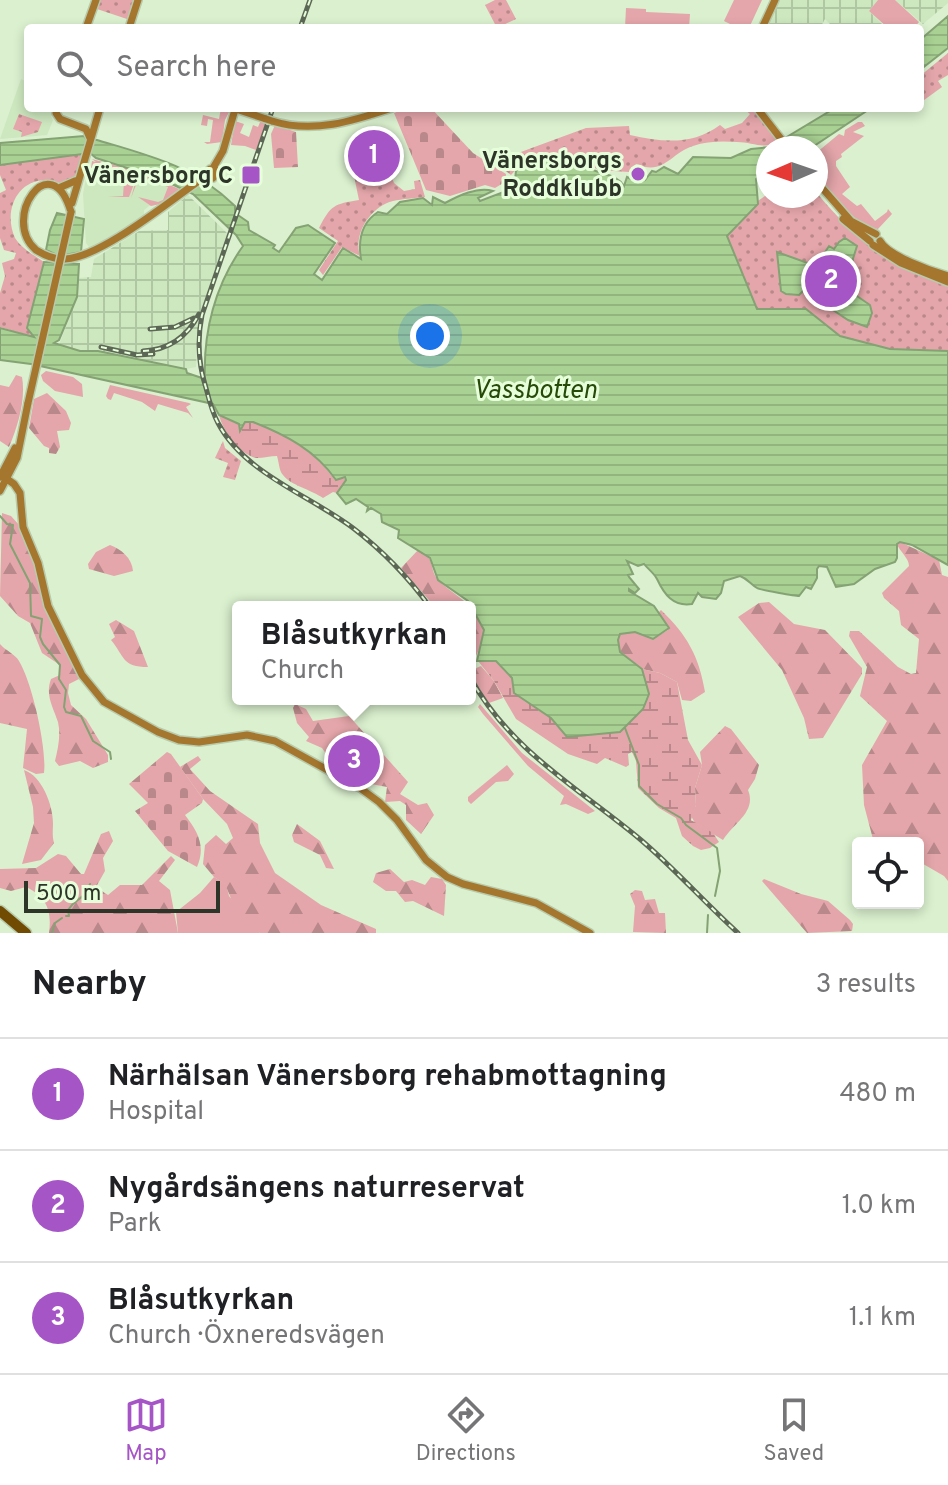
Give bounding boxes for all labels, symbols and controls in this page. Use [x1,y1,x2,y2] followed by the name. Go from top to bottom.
[24,24,924,112] search box
[52,46,96,90] icon: search
[116,50,276,87] text: Search here
[348,126,400,186] pin: 1
[756,136,828,208] north arrow
[482,147,622,205] place label: Vänersborgs Roddklubb
[83,162,233,192] place label: Vänersborg C
[240,164,262,186] marker: Vänersborg C
[629,165,647,183] marker: Vänersborgs Roddklubb
[805,251,857,311] pin: 2
[410,316,450,356] your location
[473,375,597,408] water label: Vassbotten
[232,601,476,705] popup
[261,618,447,655] text: Blåsutkyrkan
[261,655,344,688] text: Church
[328,731,380,791] pin: 3
[852,837,924,909] map controls
[852,837,924,909] button: locate
[24,877,220,913] scale bar
[36,881,102,908] text: 500 m
[32,964,147,1007] text: Nearby
[816,969,916,1002] text: 3 results
[108,1059,667,1096] text: Närhälsan Vänersborg rehabmottagning
[53,1078,63,1111] text: 1
[839,1078,916,1111] text: 480 m
[108,1096,204,1129] text: Hospital
[108,1171,525,1208] text: Nygårdsängens naturreservat
[50,1190,66,1223] text: 2
[842,1190,916,1223] text: 1.0 km
[108,1208,162,1241] text: Park
[108,1283,294,1320] text: Blåsutkyrkan
[50,1302,66,1335] text: 3
[849,1302,916,1335] text: 1.1 km
[108,1320,385,1353] text: Church · Öxneredsvägen
[124,1393,168,1468] tab: Map
[416,1393,516,1468] tab: Directions
[764,1393,824,1468] tab: Saved

